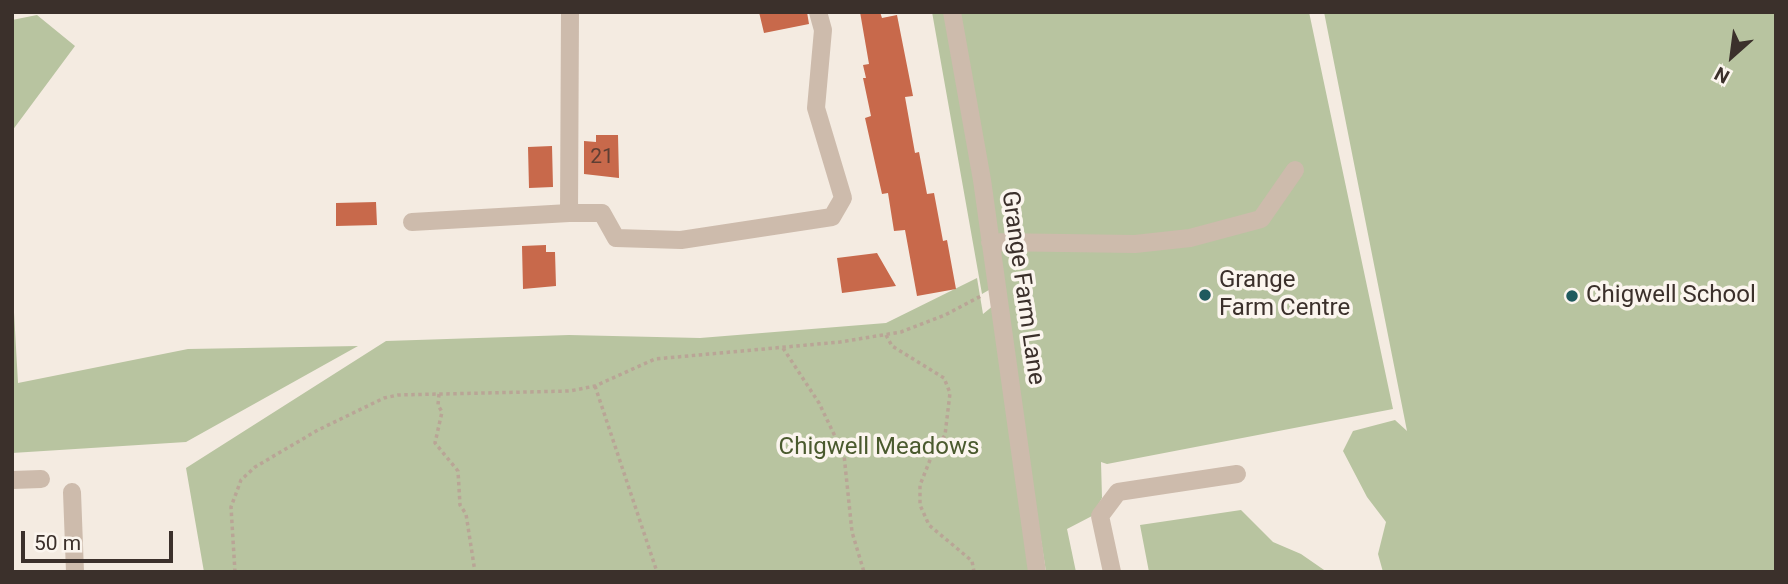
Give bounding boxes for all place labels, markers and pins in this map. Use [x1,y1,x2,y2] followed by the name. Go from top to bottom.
[1219,267,1350,323] place label: Grange Farm Centre
[1586,282,1756,310] place label: Chigwell School
[1197,287,1213,303] marker: Grange Farm Centre
[1564,288,1580,304] marker: Chigwell School

